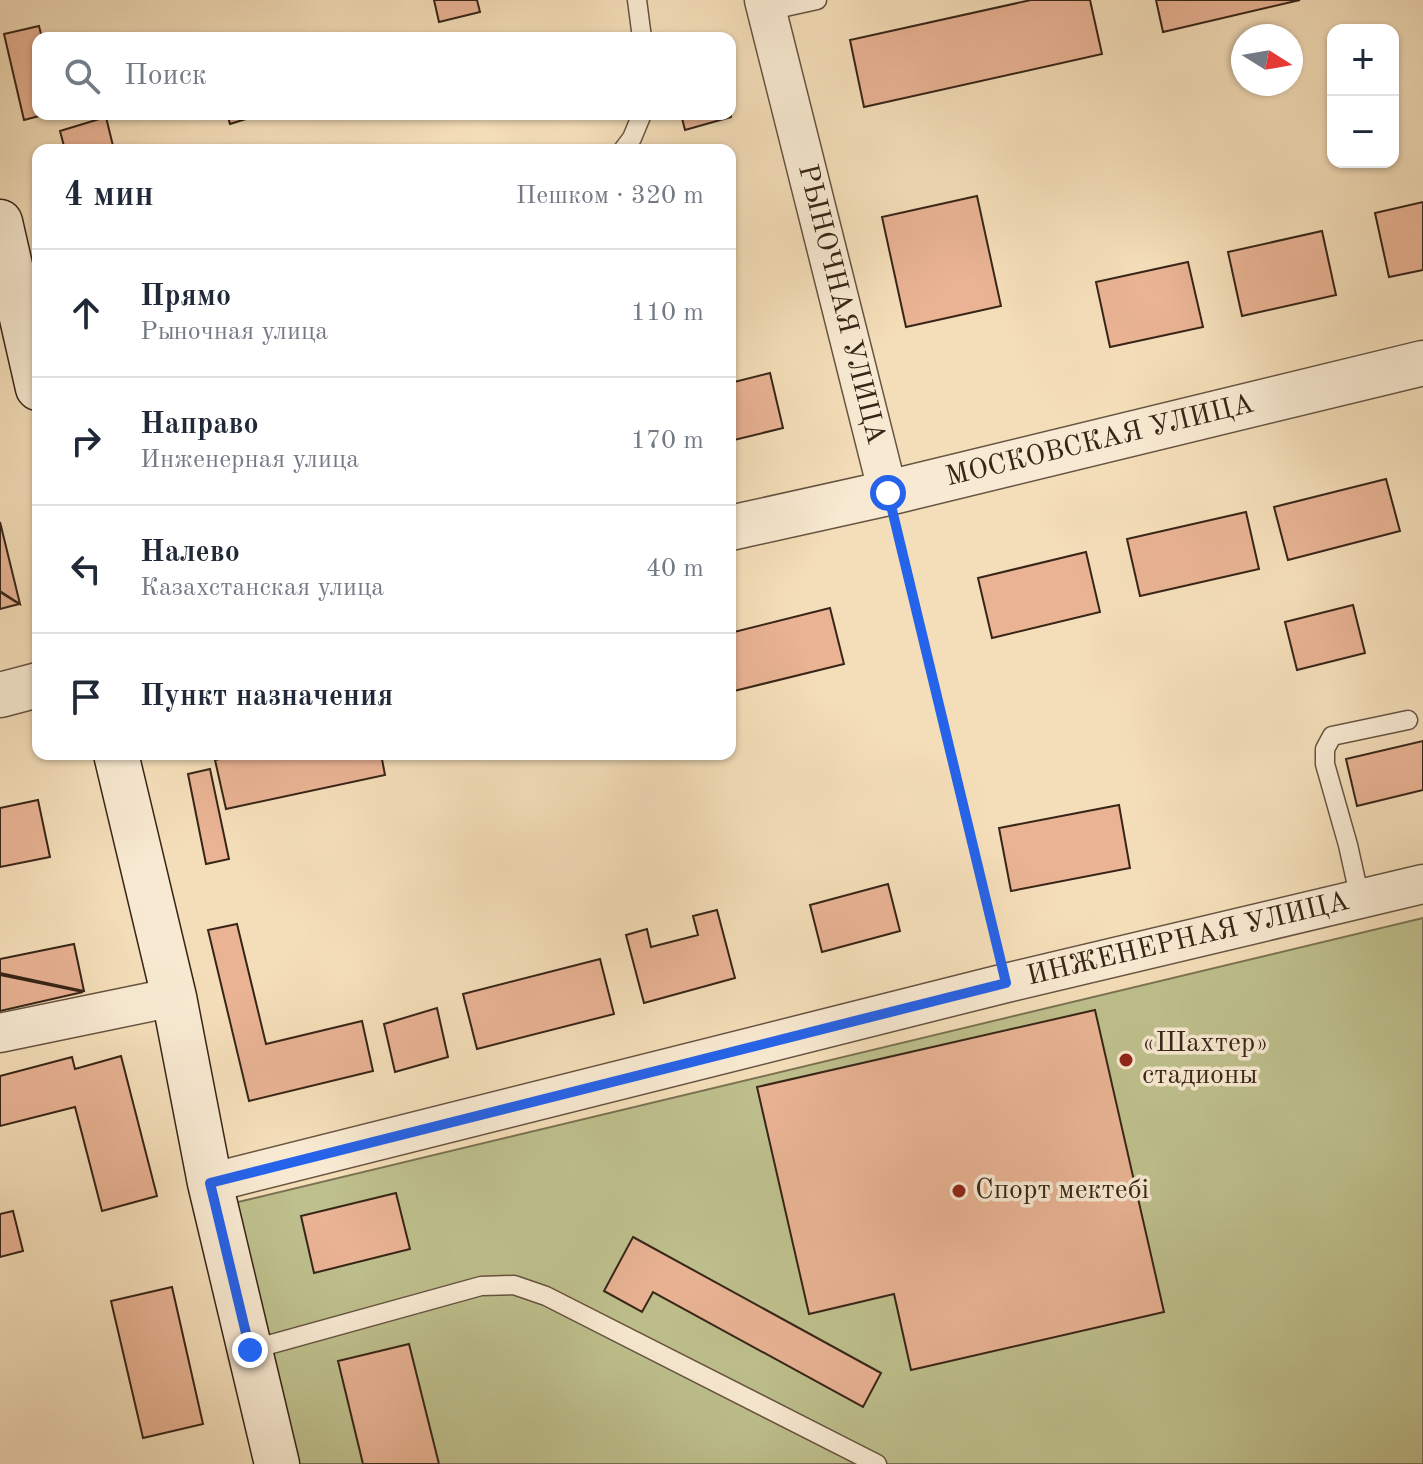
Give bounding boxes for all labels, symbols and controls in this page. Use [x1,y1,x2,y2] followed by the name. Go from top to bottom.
[1231,24,1303,96] north arrow
[1327,24,1399,168] map controls
[1327,24,1399,96] button: +
[32,32,736,120] search box
[60,54,104,98] icon: search
[124,61,207,91] text: Поиск
[1327,96,1399,168] button: −
[792,162,889,447] street label: РЫНОЧНАЯ УЛИЦА
[64,179,154,213] text: 4 мин
[516,183,704,209] text: Пешком · 320 m
[140,282,231,312] text: Прямо
[64,291,108,335] icon: ahead
[631,300,704,326] text: 110 m
[140,319,328,345] text: Рыночная улица
[943,391,1257,492] street label: МОСКОВСКАЯ УЛИЦА
[140,410,259,440] text: Направо
[64,419,108,463] icon: right
[631,428,704,454] text: 170 m
[140,447,359,473] text: Инженерная улица
[870,475,906,511] route start
[140,538,240,568] text: Налево
[64,547,108,591] icon: left
[646,556,704,582] text: 40 m
[140,575,384,601] text: Казахстанская улица
[64,675,108,719] icon: arrive
[140,682,393,712] text: Пункт назначения
[1024,888,1352,992] street label: ИНЖЕНЕРНАЯ УЛИЦА
[1142,1030,1269,1090] place label: «Шахтер» стадионы
[1117,1051,1135,1069] marker: «Шахтер» стадионы
[975,1177,1149,1205] place label: Спорт мектебі
[950,1182,968,1200] marker: Спорт мектебі
[232,1332,268,1368] route end

